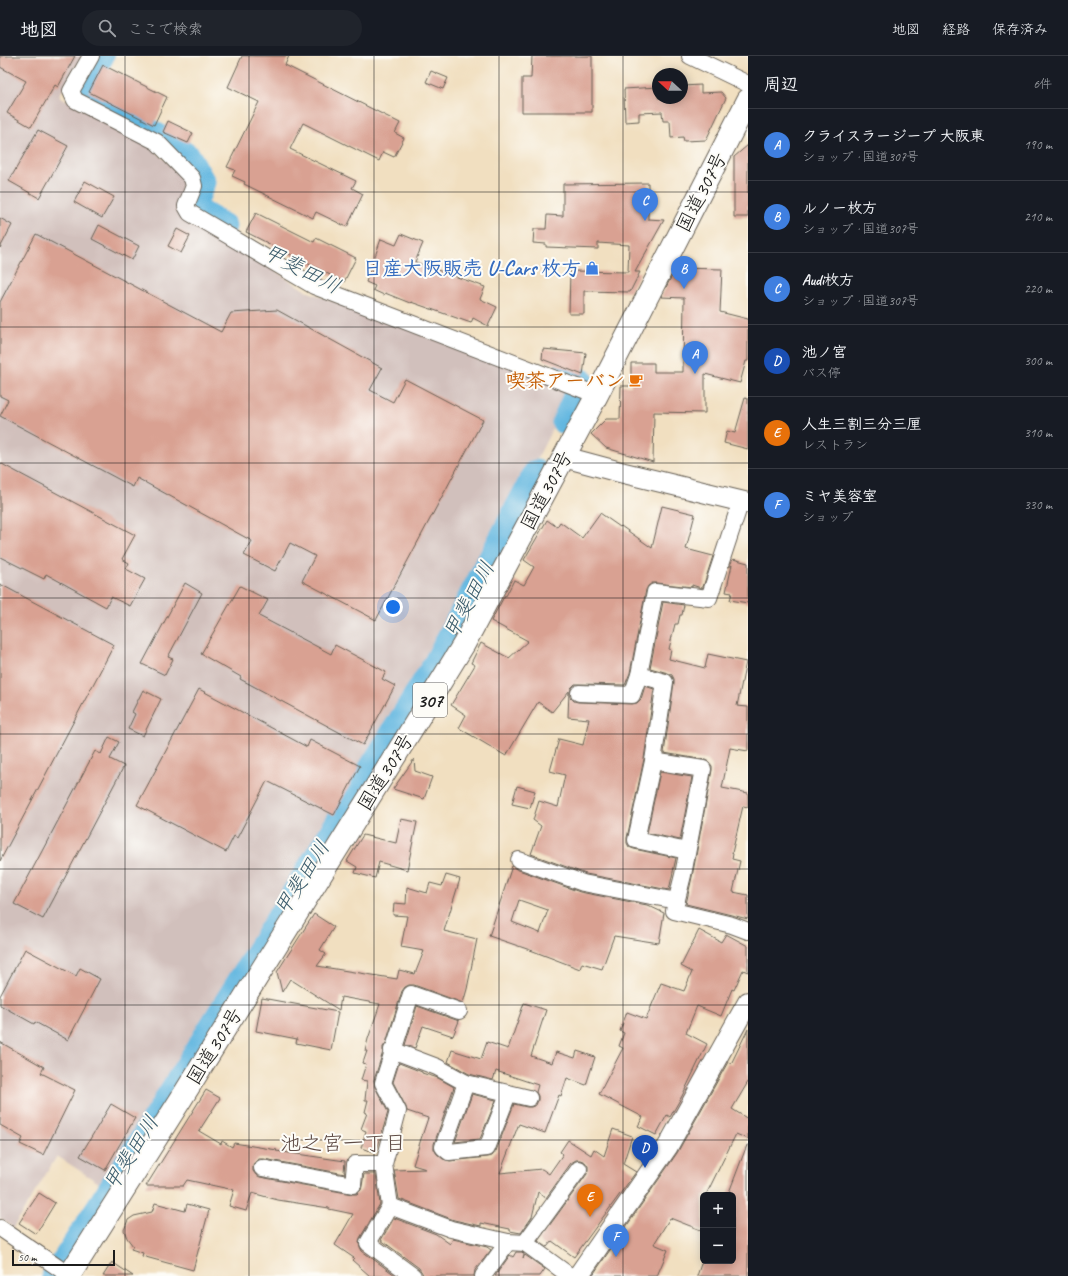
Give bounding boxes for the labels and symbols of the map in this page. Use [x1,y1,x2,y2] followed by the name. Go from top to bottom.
[652,68,688,104] north arrow
[671,148,732,237] street label: 国道307号
[632,188,658,221] pin: C
[259,238,345,300] water label: 甲斐田川
[363,256,581,281] place label: 日産大阪販売 U-Cars 枚方
[671,256,697,289] pin: B
[584,260,600,276] shop icon: 日産大阪販売 U-Cars 枚方
[682,341,708,374] pin: A
[506,368,625,393] place label: 喫茶アーバン
[628,372,644,388] cafe icon: 喫茶アーバン
[515,446,578,535] street label: 国道307号
[438,557,500,643] water label: 甲斐田川
[383,597,403,617] your location
[413,683,447,717] road number: 307
[352,729,419,816] street label: 国道307号
[269,835,335,921] water label: 甲斐田川
[181,1003,248,1090] street label: 国道307号
[98,1110,164,1196] water label: 甲斐田川
[280,1130,406,1156] district label: 池之宮一丁目
[632,1135,658,1168] pin: D
[577,1184,603,1217] pin: E
[603,1224,629,1257] pin: F
[12,1248,115,1267] scale bar

